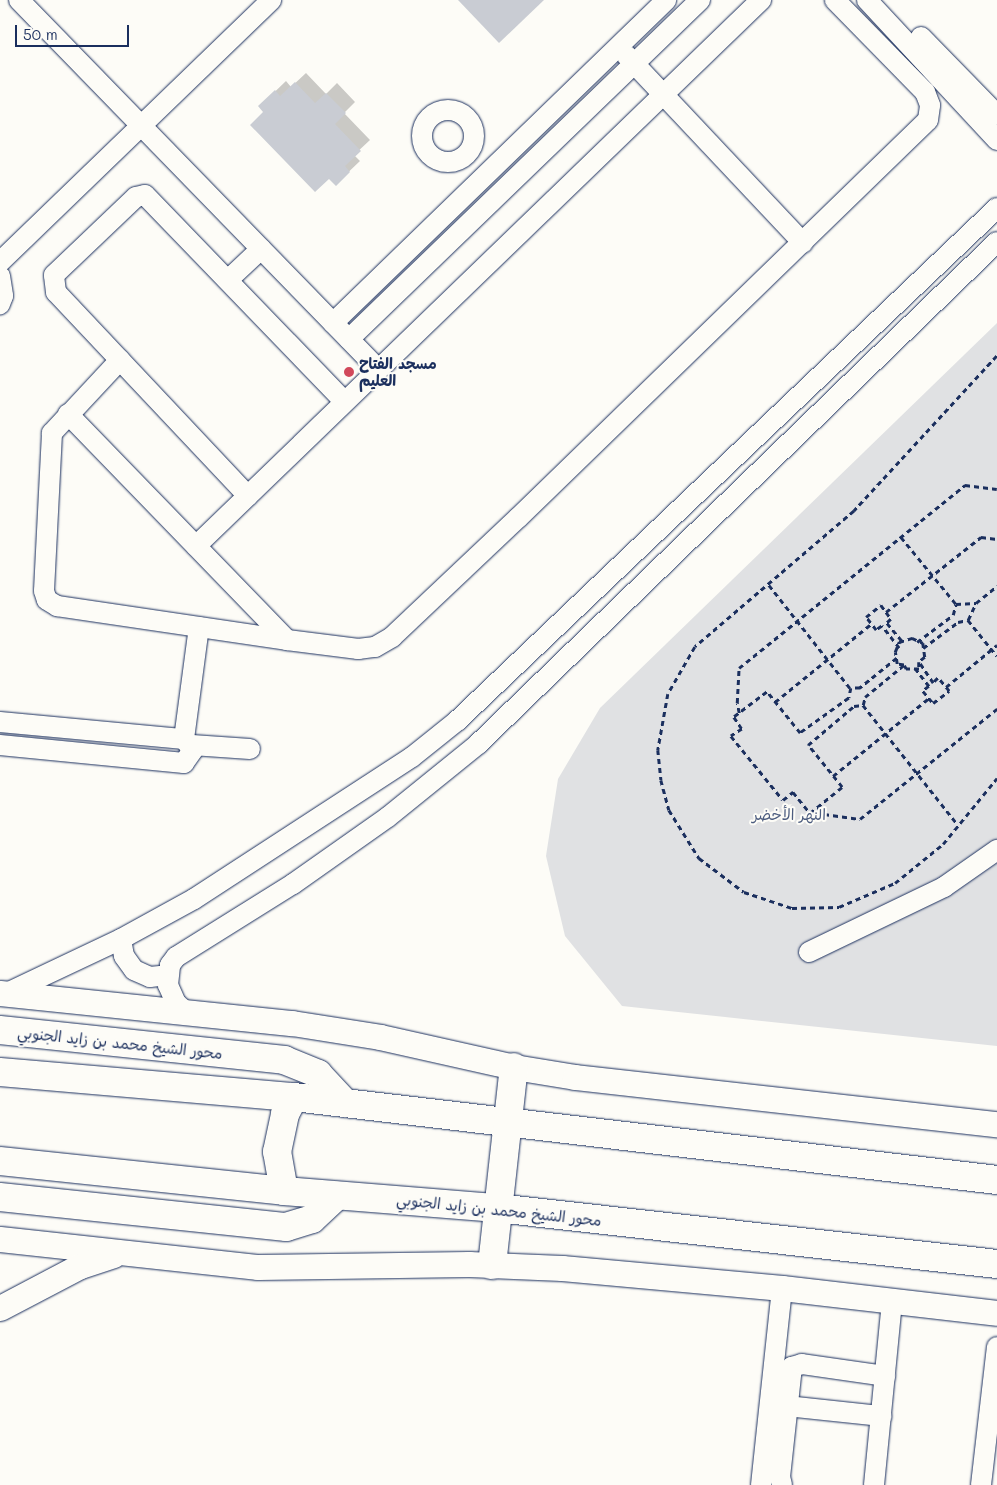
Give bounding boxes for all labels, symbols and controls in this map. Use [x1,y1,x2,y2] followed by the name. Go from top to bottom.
[18,15,131,47] scale bar
[23,24,58,44] text: 50 m
[359,354,437,389] place label: مسجد الفتاح العليم
[343,366,355,378] marker: مسجد الفتاح العليم
[752,806,826,824] park label: النهر الأخضر
[17,1023,223,1063] street label: محور الشيخ محمد بن زايد الجنوبي
[396,1190,602,1230] street label: محور الشيخ محمد بن زايد الجنوبي

